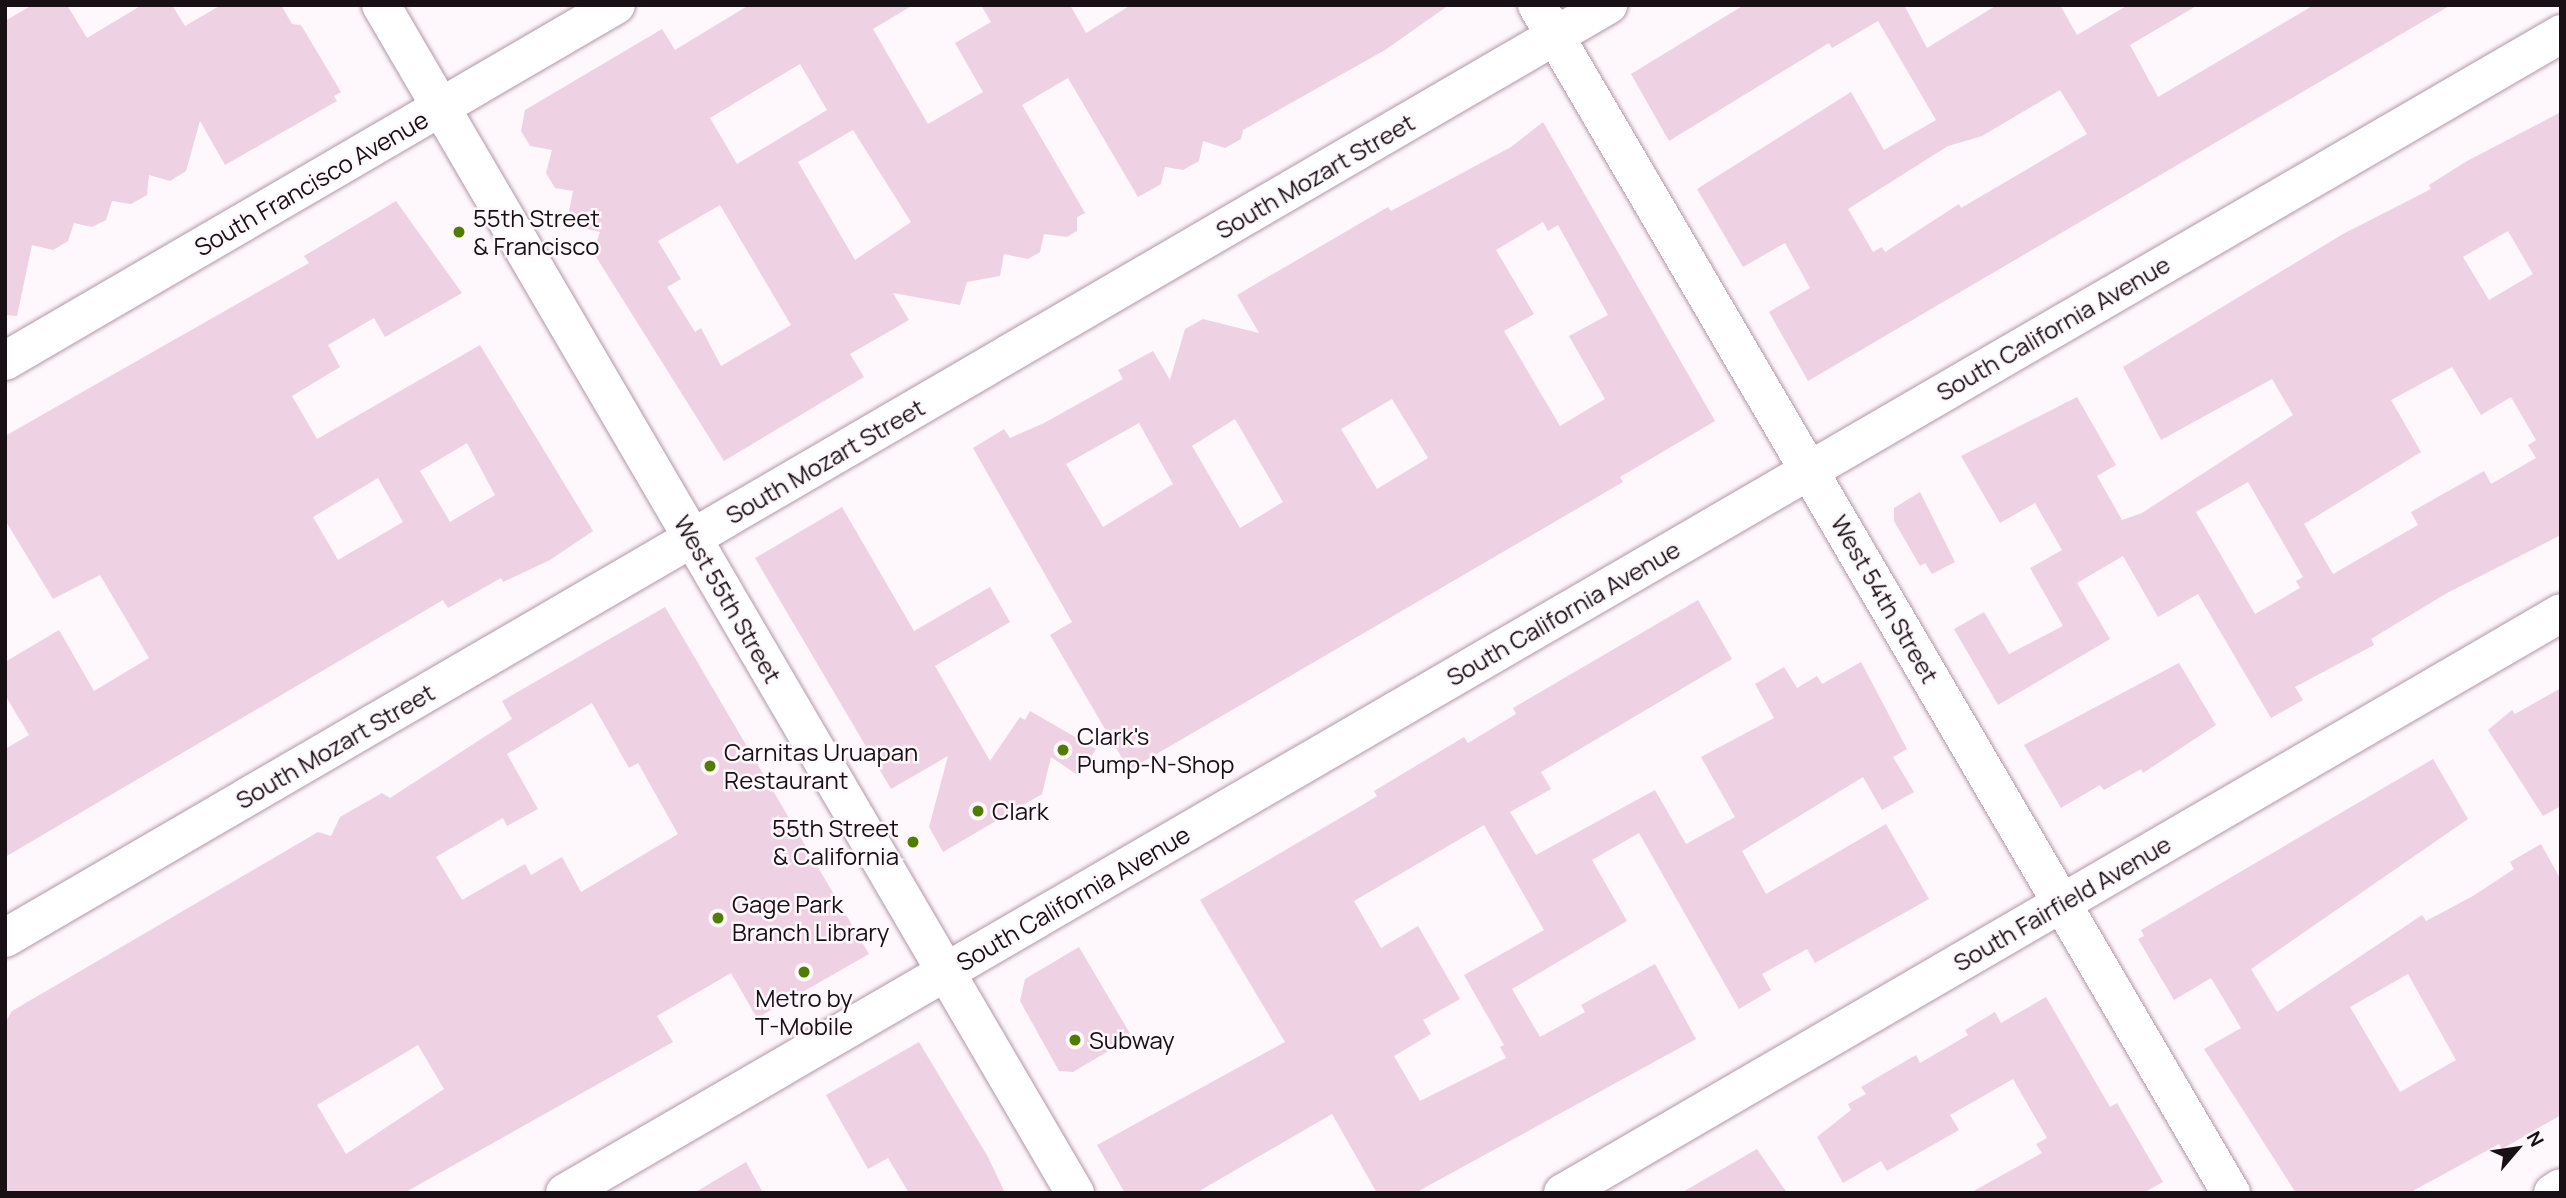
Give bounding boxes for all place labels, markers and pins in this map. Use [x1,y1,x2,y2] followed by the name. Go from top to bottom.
[473,204,600,260] place label: 55th Street & Francisco
[451,224,467,240] marker: 55th Street & Francisco
[1077,722,1234,778] place label: Clark's Pump-N-Shop
[724,738,918,794] place label: Carnitas Uruapan Restaurant
[1055,742,1071,758] marker: Clark's Pump-N-Shop
[702,758,718,774] marker: Carnitas Uruapan Restaurant
[992,797,1049,825] place label: Clark
[970,803,986,819] marker: Clark
[772,814,899,870] place label: 55th Street & California
[905,834,921,850] marker: 55th Street & California
[732,890,889,946] place label: Gage Park Branch Library
[710,910,726,926] marker: Gage Park Branch Library
[796,964,812,980] marker: Metro by T-Mobile
[755,984,853,1040] place label: Metro by T-Mobile
[1089,1026,1175,1054] place label: Subway
[1067,1032,1083,1048] marker: Subway

